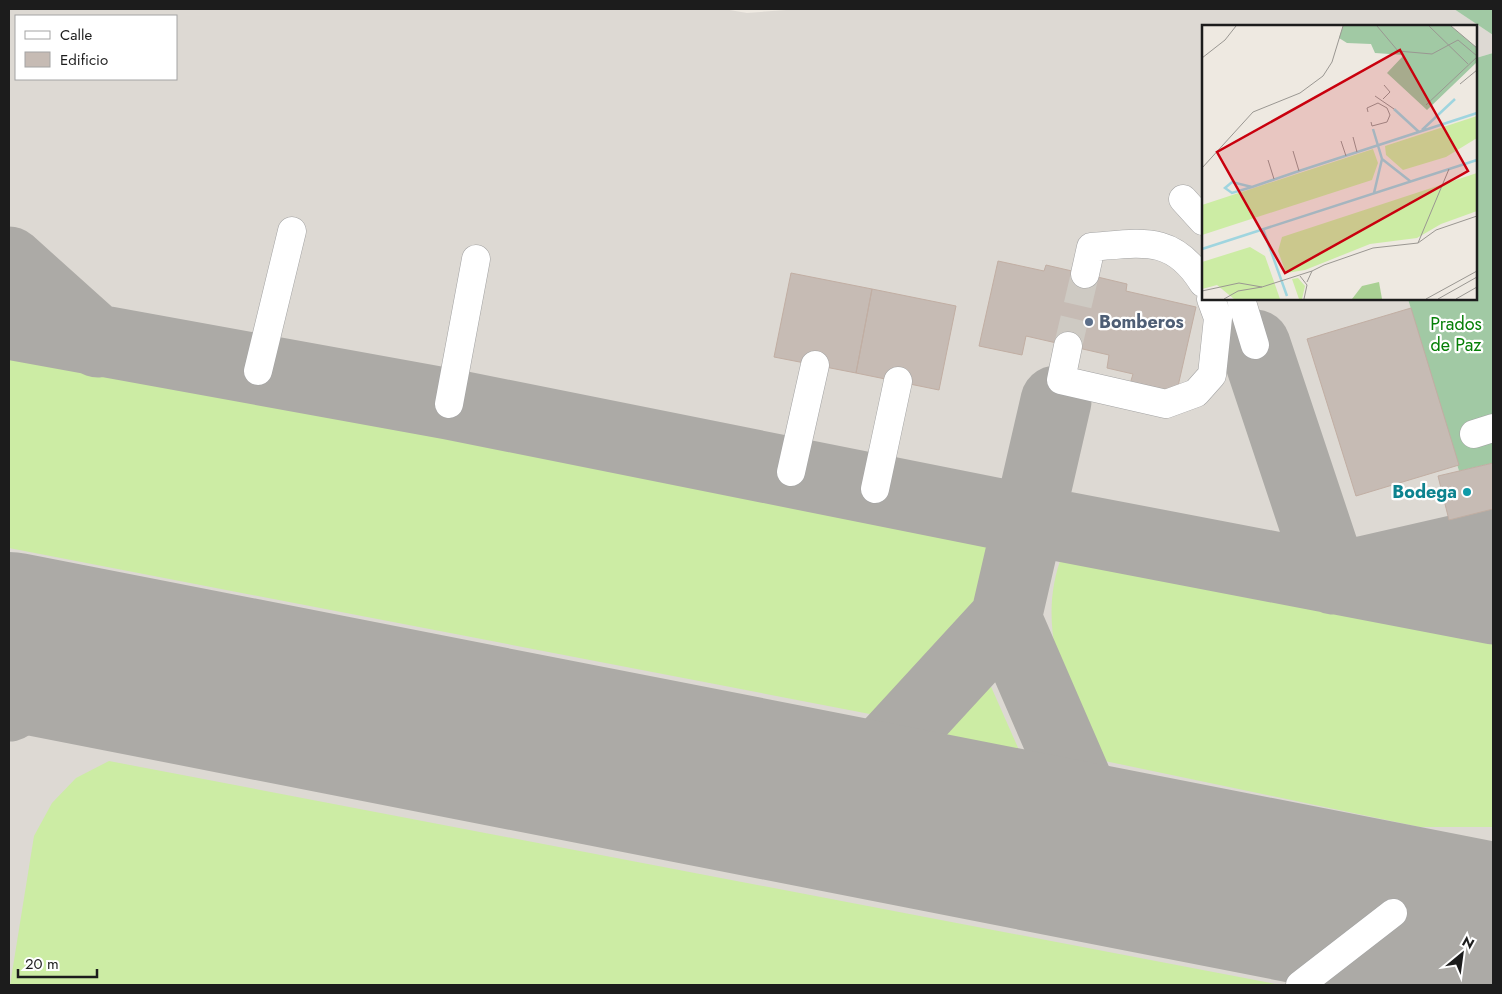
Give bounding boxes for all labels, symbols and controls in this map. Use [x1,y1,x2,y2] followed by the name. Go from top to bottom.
[15,15,178,80] legend
[60,24,92,46] text: Calle
[1202,25,1477,300] inset map
[60,49,108,71] text: Edificio
[1099,309,1184,335] place label: Bomberos
[1430,311,1482,358] park label: Prados de Paz
[1083,316,1095,328] marker: Bomberos
[1392,479,1457,505] place label: Bodega
[1461,486,1473,498] marker: Bodega
[1437,929,1487,979] north arrow
[1459,931,1478,954] text: N
[18,946,96,978] scale bar
[25,953,59,975] text: 20 m

